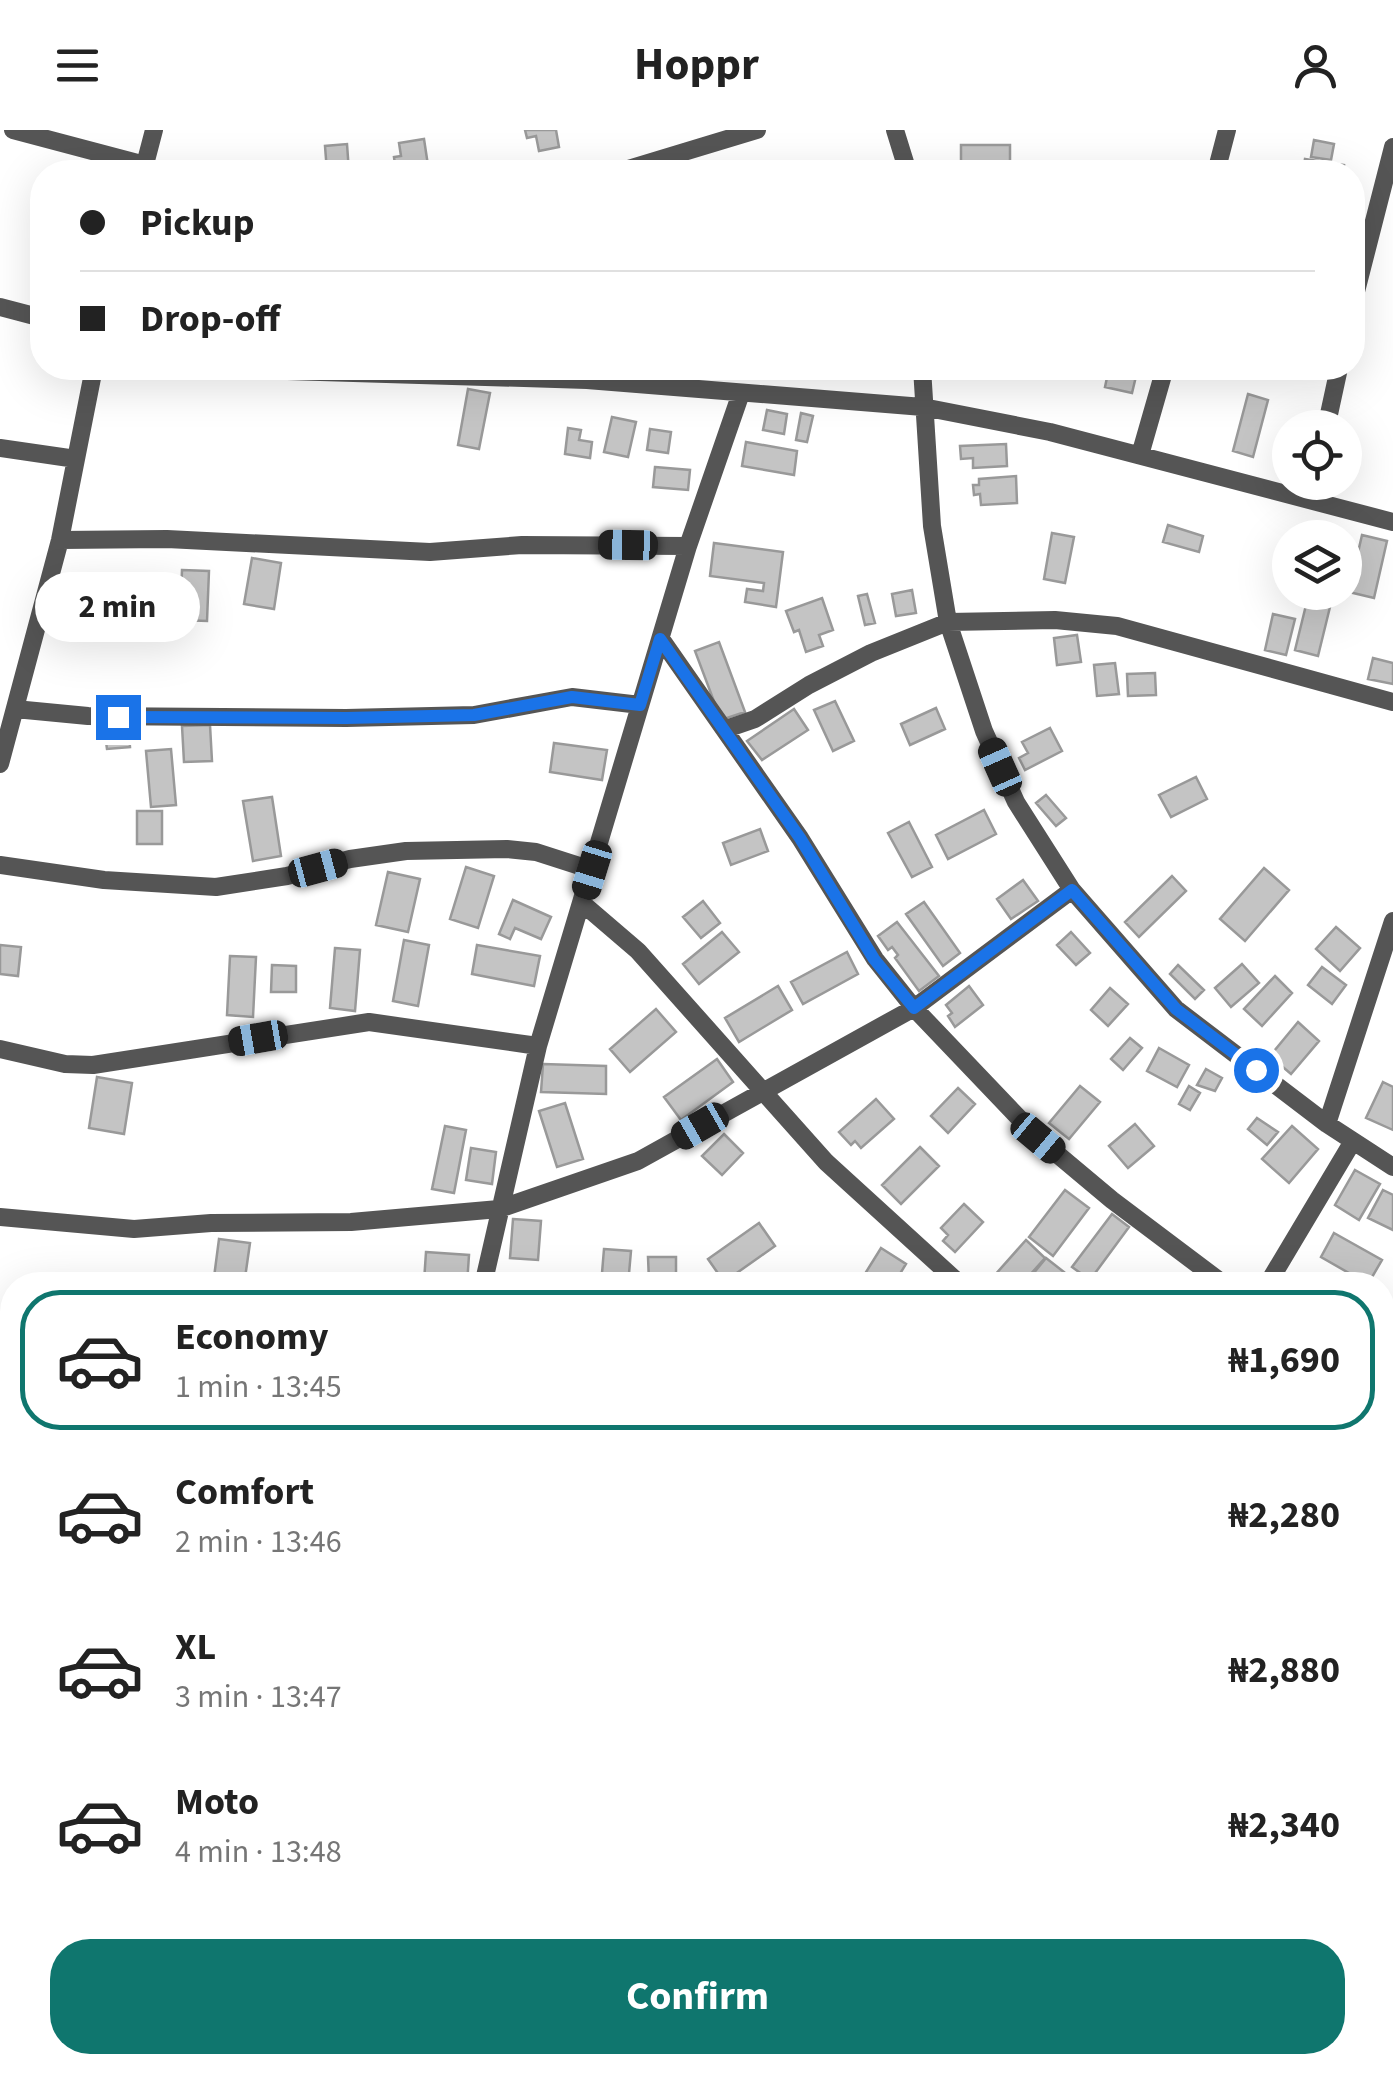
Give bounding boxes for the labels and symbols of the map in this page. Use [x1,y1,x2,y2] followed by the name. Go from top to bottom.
[598,529,658,561] car
[36,572,200,642] callout: 2 min
[96,695,141,740] route end
[974,733,1026,801] car
[569,837,615,903] car
[285,846,351,890] car
[226,1018,290,1058] car
[1234,1048,1279,1093] route start
[667,1098,733,1154] car
[1005,1107,1071,1169] car

